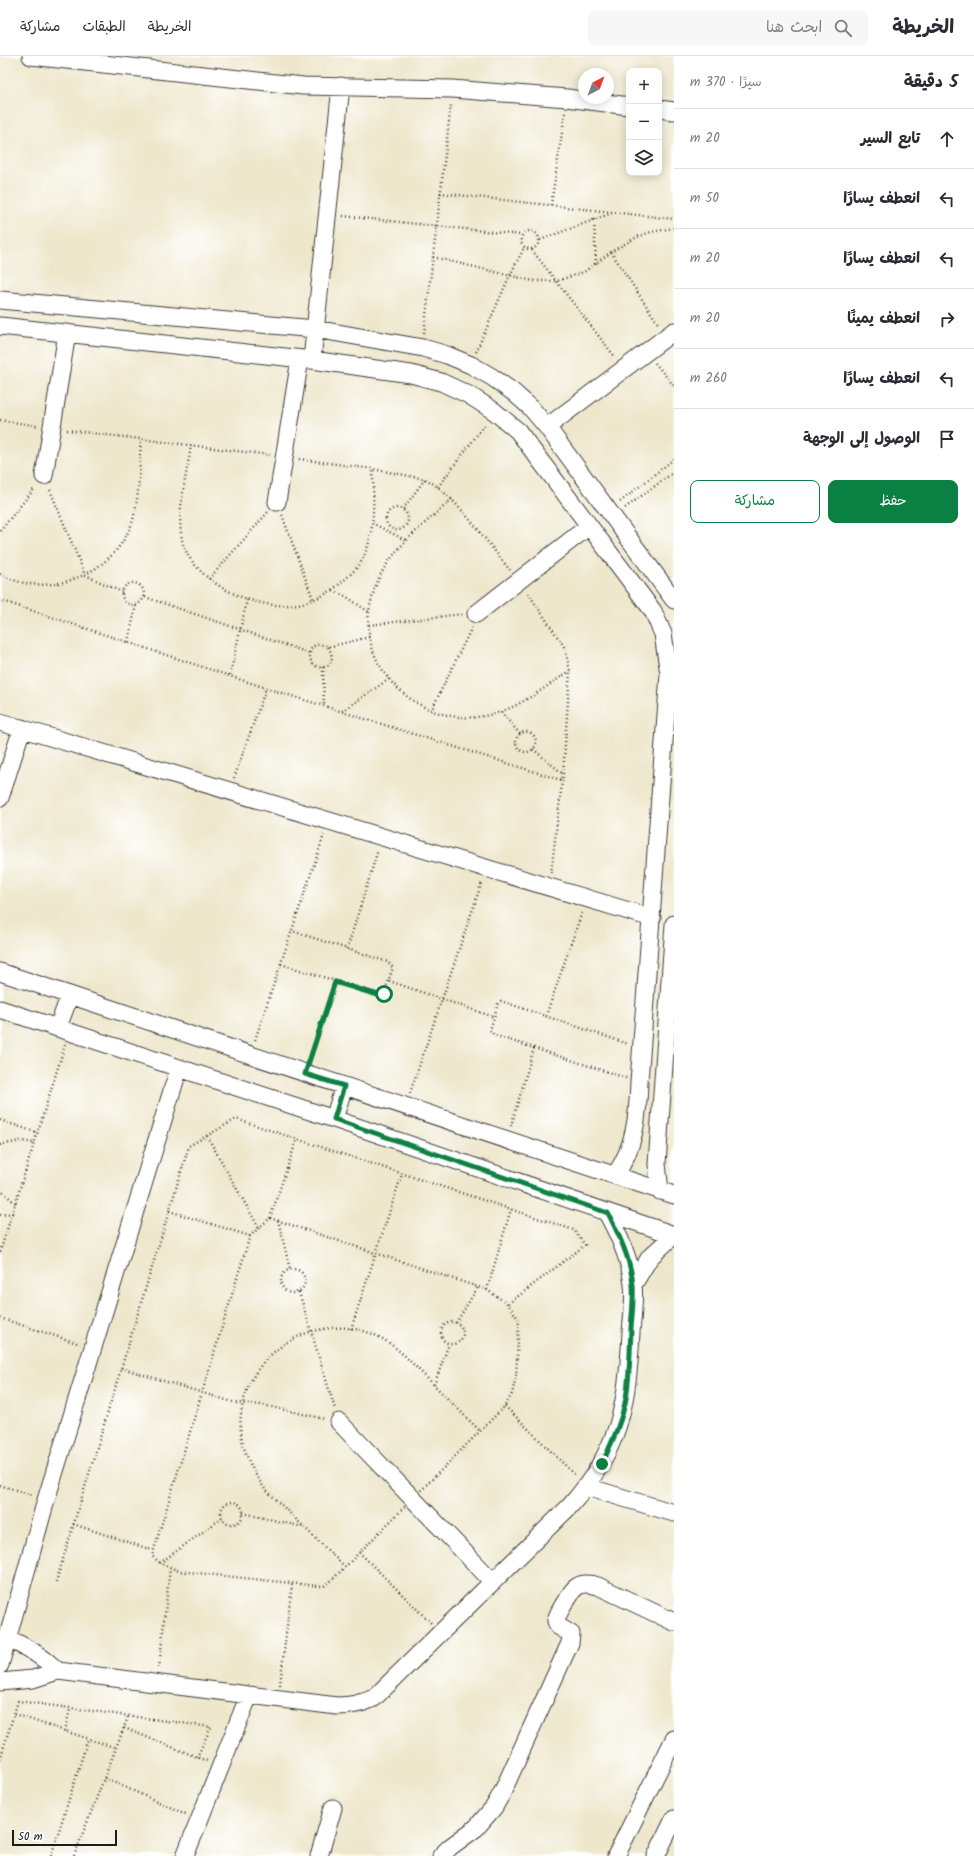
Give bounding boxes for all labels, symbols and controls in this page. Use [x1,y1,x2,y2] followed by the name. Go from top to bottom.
[588,10,868,46] search box
[892,13,954,43] text: الخريطة
[20,16,60,38] text: مشاركة
[82,16,126,38] text: الطبقات
[148,16,191,38] text: الخريطة
[766,16,822,40] text: ابحث هنا
[832,17,854,39] icon: search
[578,68,614,104] north arrow
[626,68,662,176] map controls
[626,68,662,104] button: +
[904,69,958,96] text: 5 دقيقة
[690,72,762,93] text: سيرًا · 370 m
[626,104,662,140] button: −
[861,127,920,151] text: تابع السير
[690,128,720,149] text: 20 m
[936,128,958,150] icon: ahead
[626,140,662,176] button: layers
[843,187,920,211] text: انعطف يسارًا
[690,188,719,209] text: 50 m
[936,188,958,210] icon: left
[843,247,920,271] text: انعطف يسارًا
[690,248,720,269] text: 20 m
[936,248,958,270] icon: left
[847,307,920,331] text: انعطف يمينًا
[690,308,720,329] text: 20 m
[936,308,958,330] icon: right
[843,367,920,391] text: انعطف يسارًا
[690,368,727,389] text: 260 m
[936,368,958,390] icon: left
[803,427,920,451] text: الوصول إلى الوجهة
[936,428,958,450] icon: arrive
[690,480,820,523] button: مشاركة
[828,480,958,523] button: حفظ
[375,985,393,1003] route start
[593,1455,611,1473] route end
[12,1828,117,1847] scale bar
[18,1828,43,1846] text: 50 m

